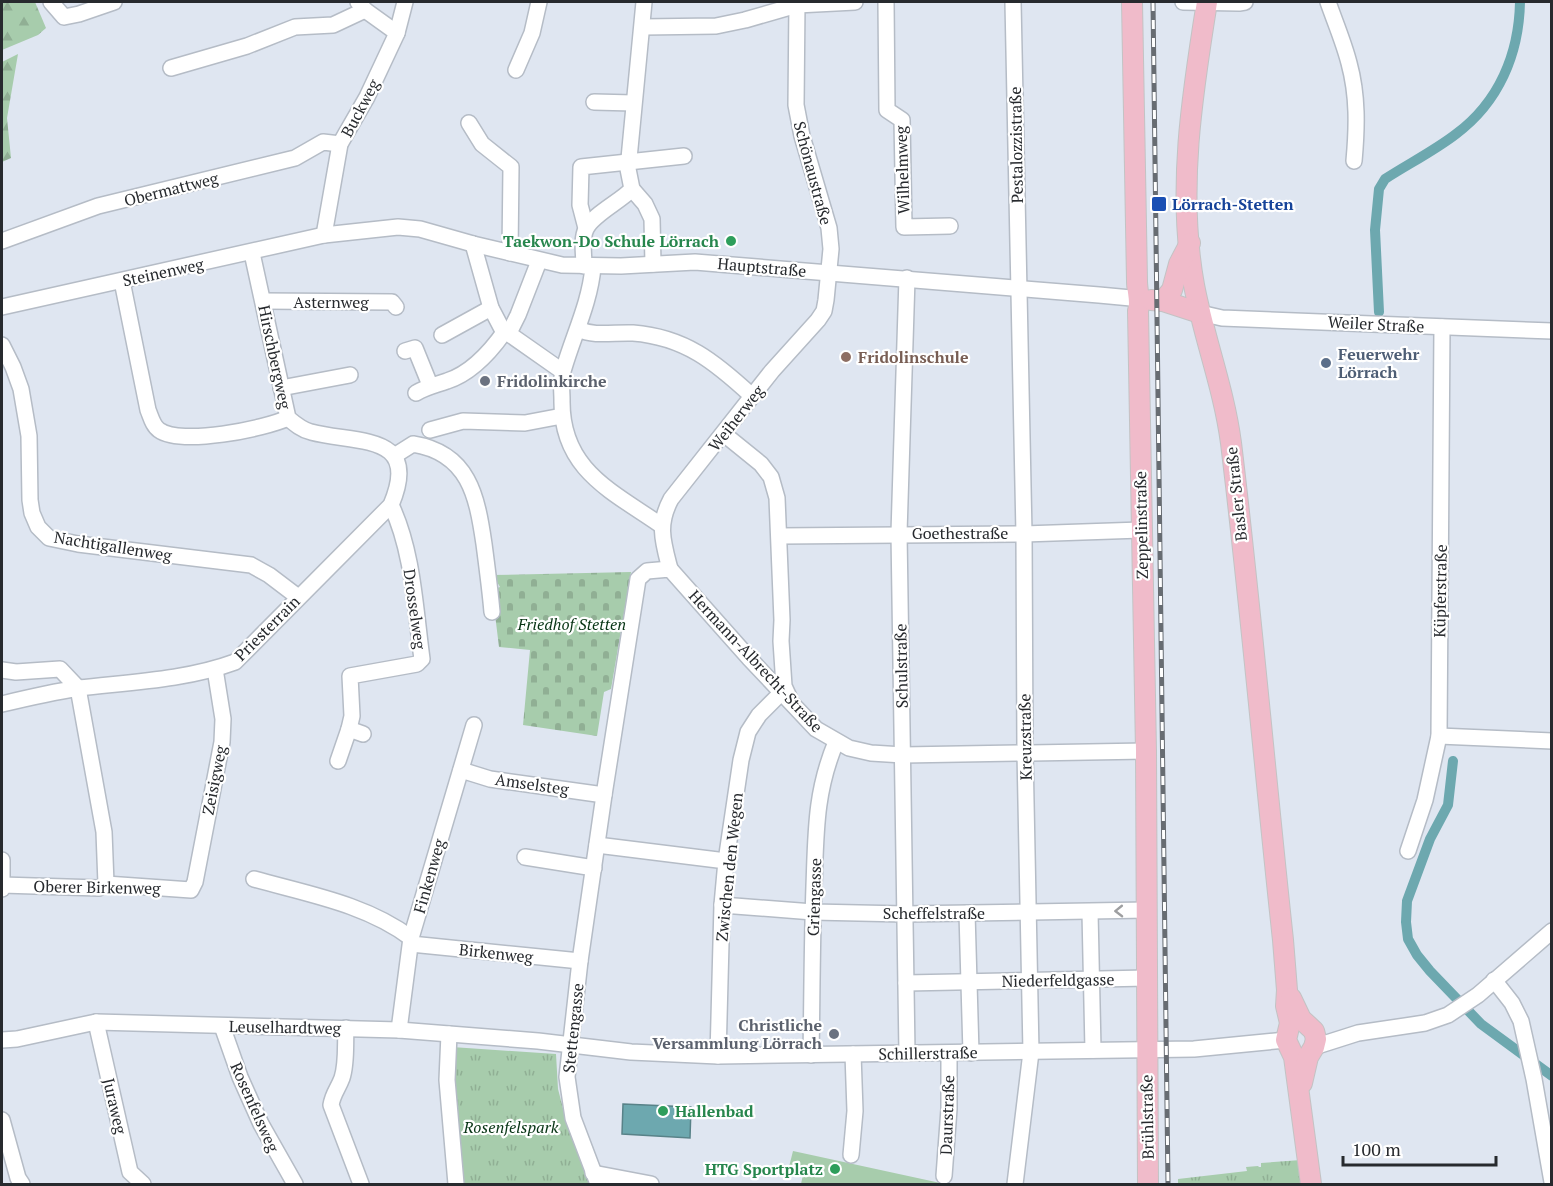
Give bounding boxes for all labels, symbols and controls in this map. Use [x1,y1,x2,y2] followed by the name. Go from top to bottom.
[336,75,385,141] street label: Buckweg
[1004,86,1028,204] street label: Pestalozzistraße
[789,119,837,227] street label: Schönaustraße
[889,125,915,215] street label: Wilhelmweg
[122,167,221,211] street label: Obermattweg
[1172,193,1294,215] place label: Lörrach-Stetten
[1150,195,1168,213] marker: Lörrach-Stetten
[503,230,720,252] place label: Taekwon-Do Schule Lörrach
[724,234,738,248] marker: Taekwon-Do Schule Lörrach
[717,252,807,282] street label: Hauptstraße
[120,253,206,291] street label: Steinenweg
[293,291,369,313] street label: Asternweg
[253,303,297,412] street label: Hirschbergweg
[1327,310,1425,338] street label: Weiler Straße
[1338,343,1420,383] place label: Feuerwehr Lörrach
[858,346,969,368] place label: Fridolinschule
[839,350,853,364] marker: Fridolinschule
[1319,356,1333,370] marker: Feuerwehr Lörrach
[497,370,607,392] place label: Fridolinkirche
[478,374,492,388] marker: Fridolinkirche
[703,380,769,456] street label: Weiherweg
[1220,446,1252,542] street label: Basler Straße
[1129,471,1153,579] street label: Zeppelinstraße
[912,522,1008,544] street label: Goethestraße
[53,526,174,566] street label: Nachtigallenweg
[1428,544,1452,638] street label: Küpferstraße
[398,567,432,651] street label: Drosselweg
[684,585,828,737] street label: Hermann-Albrecht-Straße
[229,590,305,666] street label: Priesterrain
[517,613,626,635] park label: Friedhof Stetten
[889,623,913,709] street label: Schulstraße
[1013,693,1037,781] street label: Kreuzstraße
[196,743,232,817] street label: Zeisigweg
[494,768,571,800] street label: Amselsteg
[710,791,748,942] street label: Zwischen den Wegen
[408,836,450,916] street label: Finkenweg
[802,858,826,936] street label: Griengasse
[33,875,161,899] street label: Oberer Birkenweg
[883,902,985,924] street label: Scheffelstraße
[1114,905,1123,917] one-way arrow
[458,938,535,968] street label: Birkenweg
[1001,968,1115,992] street label: Niederfeldgasse
[557,982,589,1074] street label: Stettengasse
[652,1014,823,1054] place label: Christliche Versammlung Lörrach
[229,1015,342,1039] street label: Leuselhardtweg
[827,1027,841,1041] marker: Christliche Versammlung Lörrach
[878,1041,978,1065] street label: Schillerstraße
[225,1059,285,1156] street label: Rosenfelsweg
[1135,1074,1159,1160] street label: Brühlstraße
[935,1075,959,1155] street label: Daurstraße
[98,1076,132,1137] street label: Juraweg
[675,1100,754,1122] place label: Hallenbad
[656,1104,670,1118] marker: Hallenbad
[463,1116,559,1138] park label: Rosenfelspark
[1343,1129,1496,1167] scale bar
[1352,1137,1401,1161] text: 100 m
[705,1158,823,1180] place label: HTG Sportplatz
[828,1162,842,1176] marker: HTG Sportplatz

